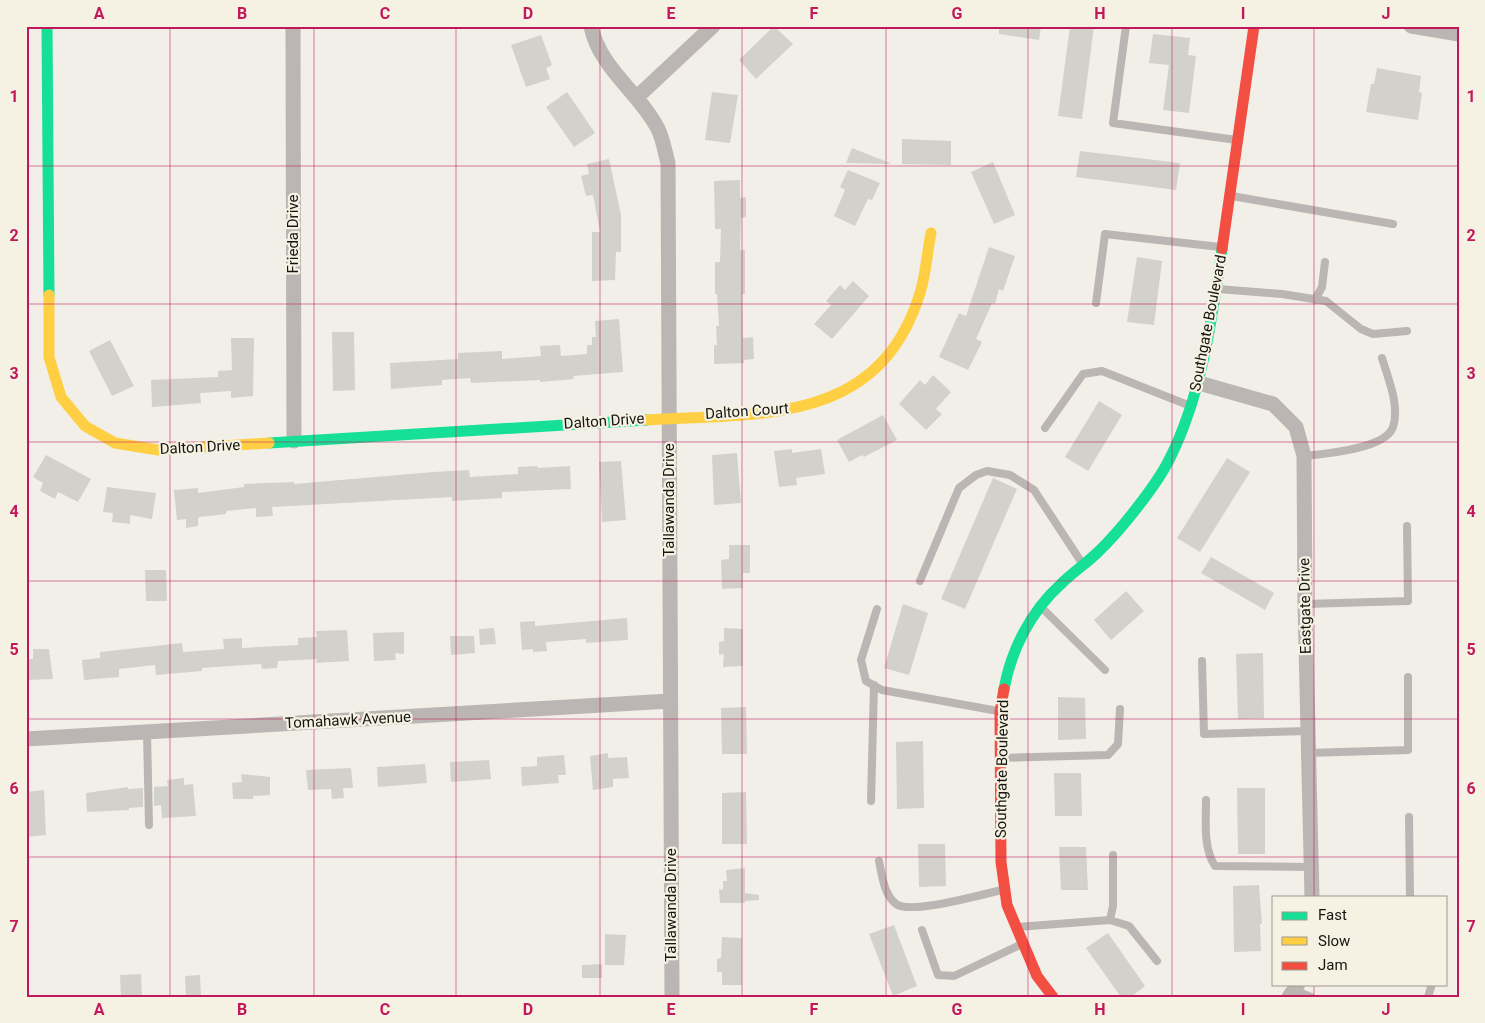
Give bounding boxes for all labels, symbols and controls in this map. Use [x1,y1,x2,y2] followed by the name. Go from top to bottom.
[94,4,105,23] text: A
[237,4,247,23] text: B
[380,4,390,23] text: C
[523,4,533,23] text: D
[667,4,676,23] text: E
[810,4,819,23] text: F
[952,4,963,23] text: G
[1094,4,1106,23] text: H
[1241,4,1245,23] text: I
[1382,4,1390,23] text: J
[9,87,19,106] text: 1
[1466,87,1476,106] text: 1
[284,195,302,273] street label: Frieda Drive
[9,226,19,245] text: 2
[1466,226,1476,245] text: 2
[1186,253,1230,393] street label: Southgate Boulevard
[9,364,19,383] text: 3
[1466,364,1476,383] text: 3
[705,399,790,423] street label: Dalton Court
[563,409,645,433] street label: Dalton Drive
[159,436,241,458] street label: Dalton Drive
[660,443,678,557] street label: Tallawanda Drive
[9,502,19,521] text: 4
[1466,502,1476,521] text: 4
[1295,558,1315,654] street label: Eastgate Drive
[9,640,19,659] text: 5
[1466,640,1476,659] text: 5
[992,700,1012,838] street label: Southgate Boulevard
[285,708,412,732] street label: Tomahawk Avenue
[9,779,19,798] text: 6
[1466,779,1476,798] text: 6
[662,848,680,962] street label: Tallawanda Drive
[1272,896,1448,986] legend
[1318,906,1347,924] text: Fast
[9,917,19,936] text: 7
[1466,917,1476,936] text: 7
[1318,932,1350,950] text: Slow
[1318,956,1348,974] text: Jam
[94,1000,105,1019] text: A
[237,1000,247,1019] text: B
[380,1000,390,1019] text: C
[523,1000,533,1019] text: D
[667,1000,676,1019] text: E
[810,1000,819,1019] text: F
[952,1000,963,1019] text: G
[1094,1000,1106,1019] text: H
[1241,1000,1245,1019] text: I
[1382,1000,1390,1019] text: J

